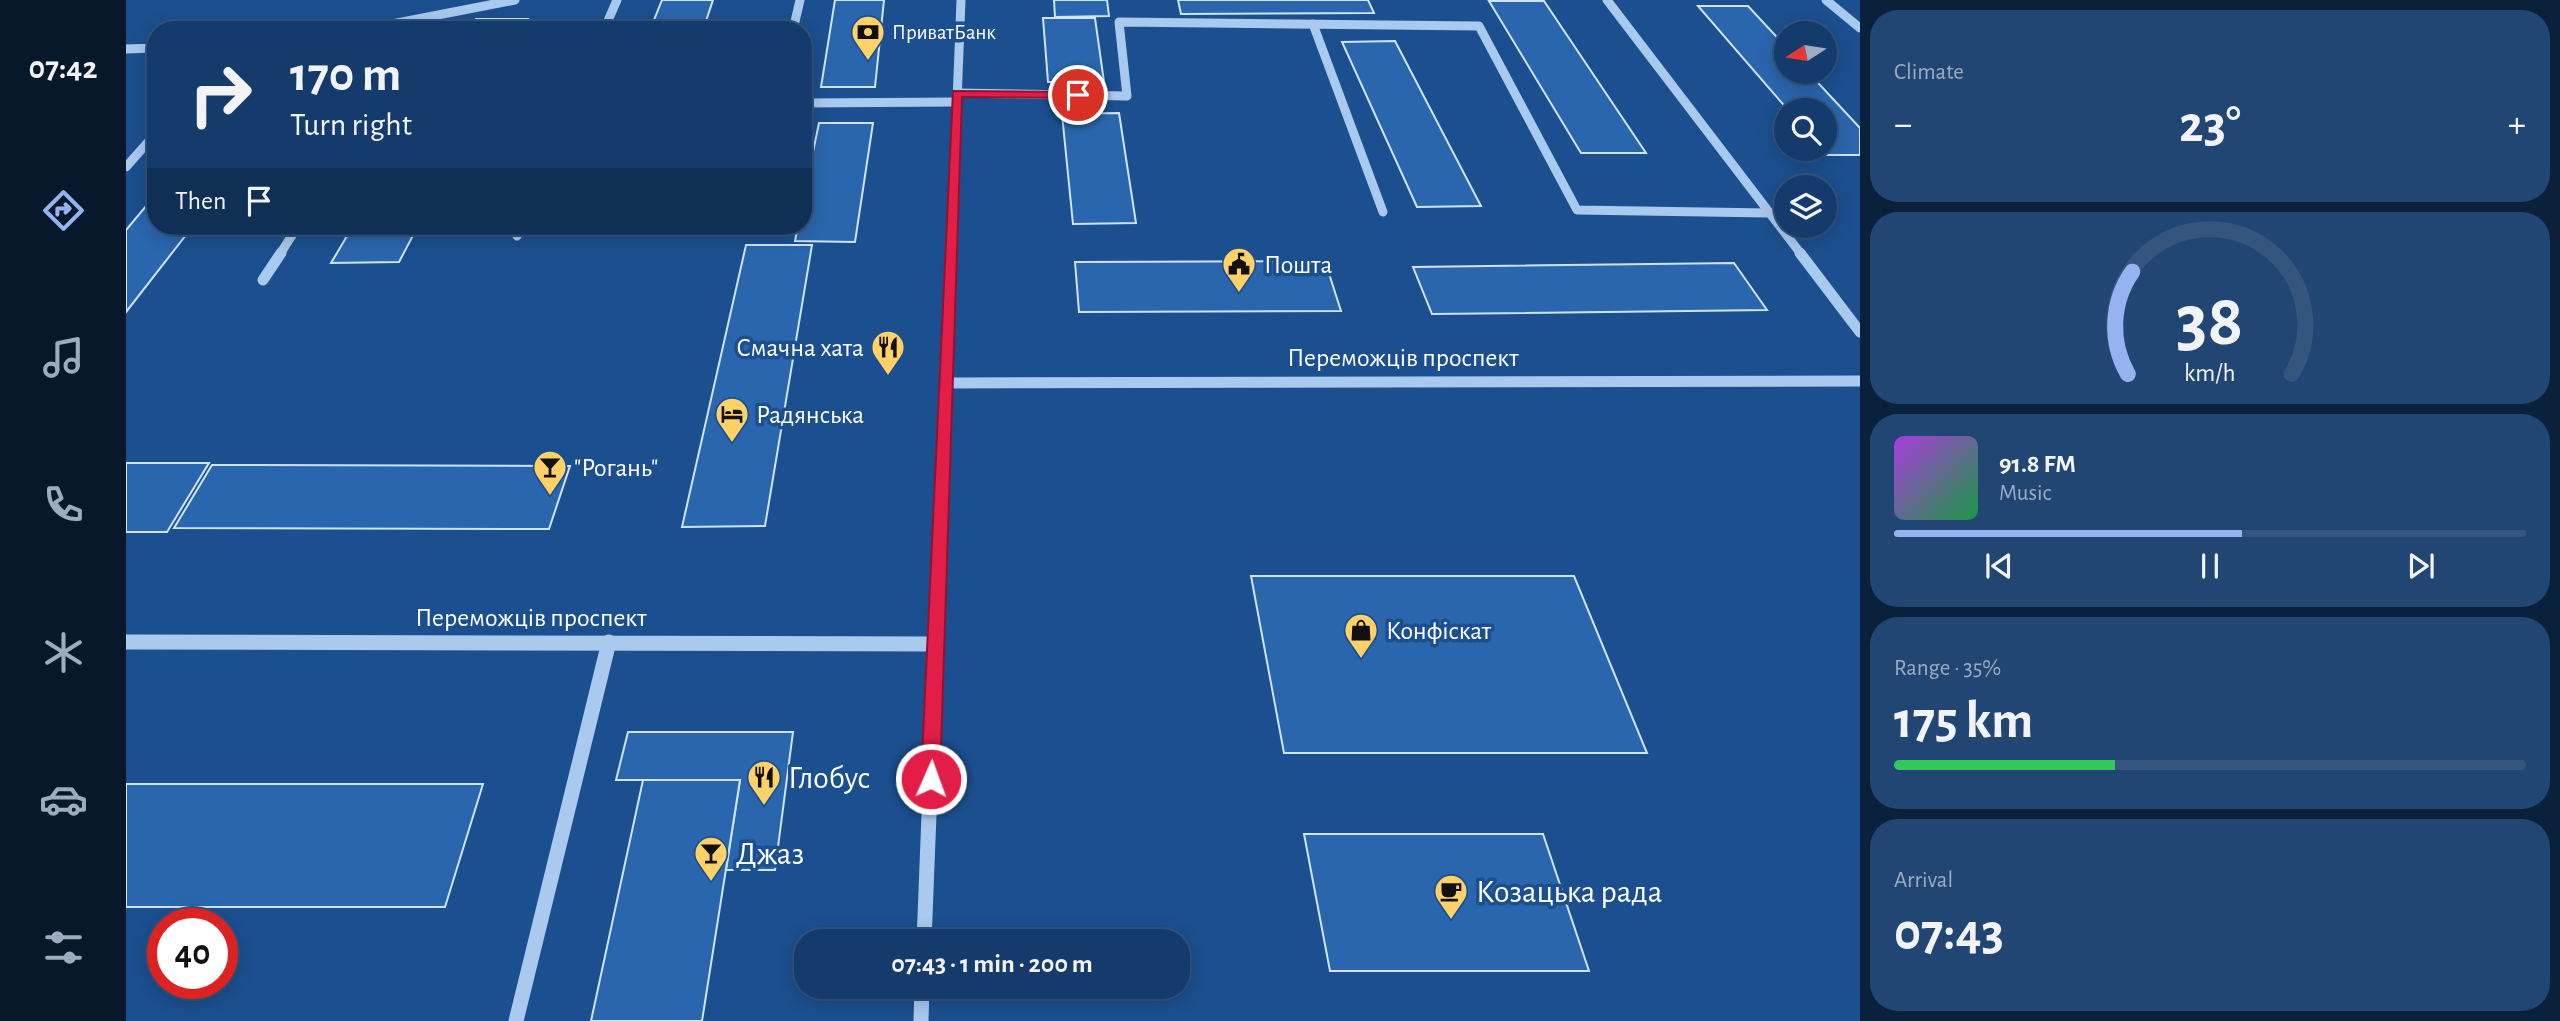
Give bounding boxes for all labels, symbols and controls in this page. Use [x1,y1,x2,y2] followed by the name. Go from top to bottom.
[849,13,887,62] bank icon: ПриватБанк
[1774,21,1838,84] north arrow
[1774,21,1837,238] map controls
[892,22,996,43] place label: ПриватБанк
[175,49,266,140] icon: right
[290,51,401,100] text: 170 m
[29,52,98,84] text: 07:42
[1894,61,1964,84] text: Climate
[1048,65,1108,125] pin
[1059,76,1097,114] icon: arrive
[1774,98,1837,161] button: search
[2179,99,2241,151] text: 23°
[1894,106,1912,144] text: −
[2508,106,2526,144] text: +
[290,109,412,141] text: Turn right
[1774,175,1837,238] button: layers
[240,182,278,220] icon: arrive
[39,186,88,235] icon: directions
[175,188,226,214] text: Then
[1220,245,1258,294] public building icon: Пошта
[1264,252,1332,278] place label: Пошта
[2176,287,2244,360] text: 38
[869,328,907,377] restaurant icon: Смачна хата
[39,333,88,382] icon: music
[736,335,864,361] place label: Смачна хата
[1287,345,1519,371] street label: Переможців проспект
[2184,361,2236,386] text: km/h
[713,395,751,444] hotel icon: Радянська
[756,402,864,428] place label: Радянська
[531,448,569,497] bar icon: "Рогань"
[1999,451,2076,477] text: 91.8 FM
[574,455,658,481] place label: "Рогань"
[39,480,88,529] icon: phone
[1999,482,2051,505] text: Music
[1980,547,2018,585] icon: previous
[2191,547,2229,585] icon: pause
[2402,547,2440,585] icon: next
[415,605,647,631] street label: Переможців проспект
[1342,611,1380,660] shop icon: Конфіскат
[1386,618,1492,644] place label: Конфіскат
[39,628,88,677] icon: climate
[1894,657,2001,680] text: Range · 35%
[1894,695,2033,747] text: 175 km
[894,742,968,816] position arrow
[745,758,783,807] restaurant icon: Глобус
[788,762,871,794] place label: Глобус
[39,775,88,824] icon: car
[692,834,730,883] bar icon: Джаз
[736,838,804,870] place label: Джаз
[1894,869,1953,892] text: Arrival
[1432,872,1470,921] cafe icon: Козацька рада
[1476,876,1662,908] place label: Козацька рада
[1894,907,2004,959] text: 07:43
[147,908,238,999] speed limit sign: 40
[39,923,88,972] icon: filters
[891,951,1093,977] text: 07:43 · 1 min · 200 m

